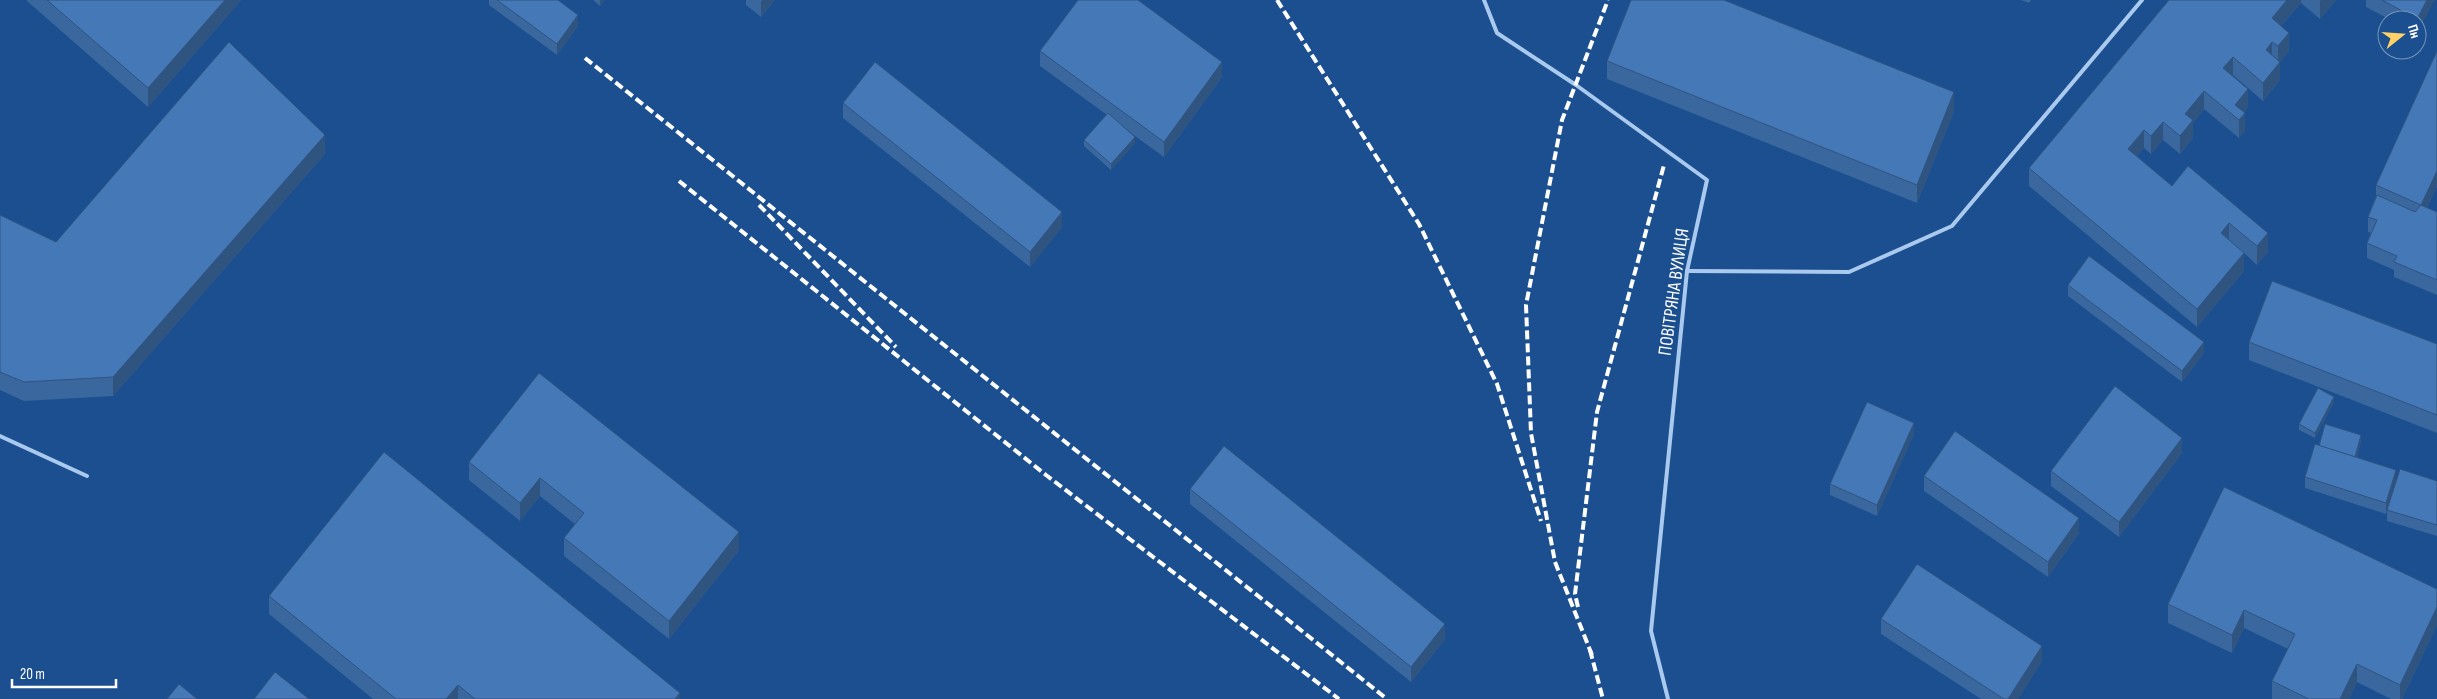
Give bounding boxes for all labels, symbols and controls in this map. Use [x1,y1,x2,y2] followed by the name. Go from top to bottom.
[2377,10,2427,60] north arrow
[2404,22,2424,40] text: Пн
[1654,227,1694,357] street label: ПОВІТРЯНА ВУЛИЦЯ
[12,656,116,688] scale bar
[20,665,45,684] text: 20 m

